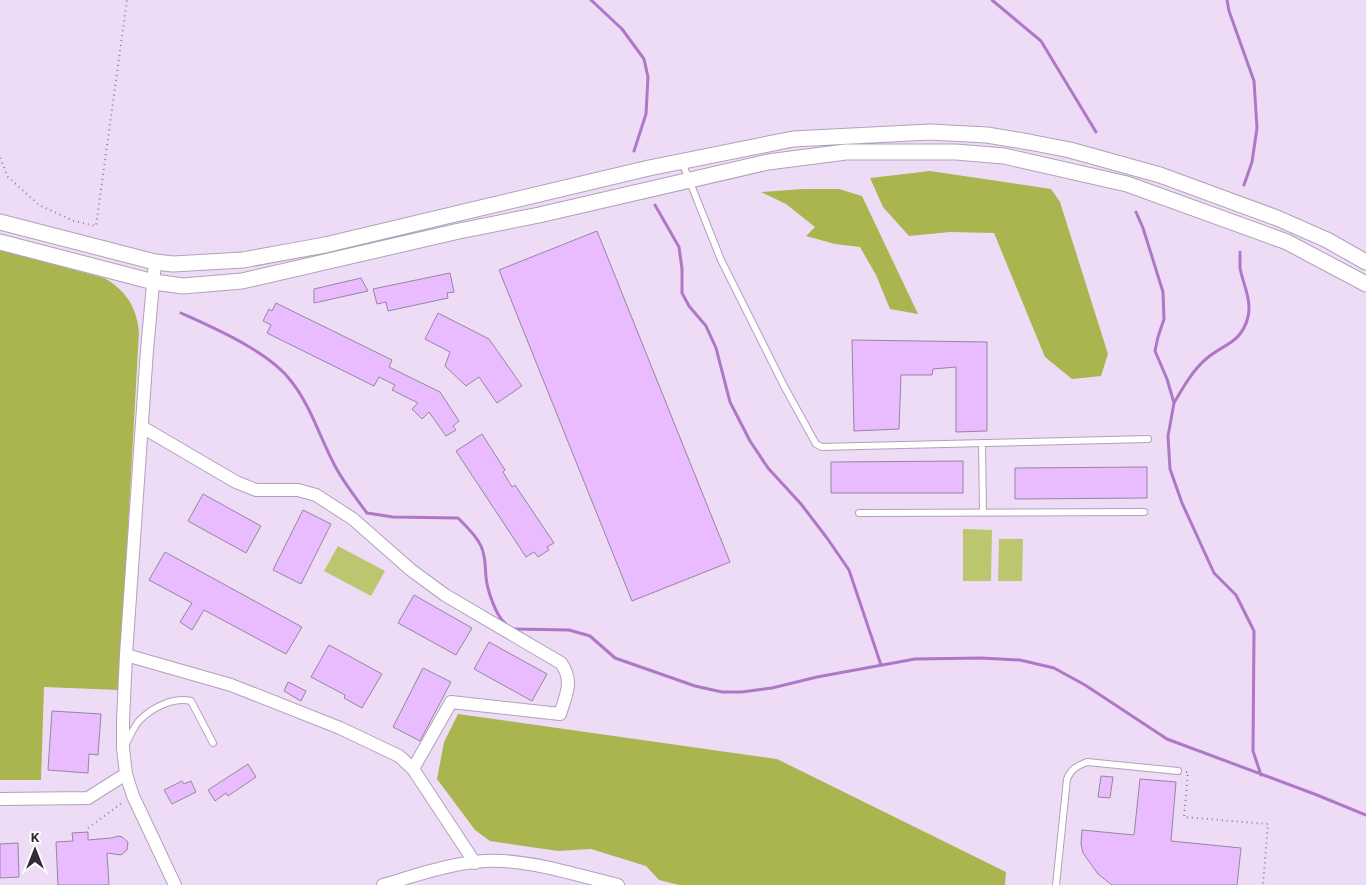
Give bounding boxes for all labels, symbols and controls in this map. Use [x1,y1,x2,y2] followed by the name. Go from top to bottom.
[10,825,60,875] north arrow
[31,828,40,845] text: K

